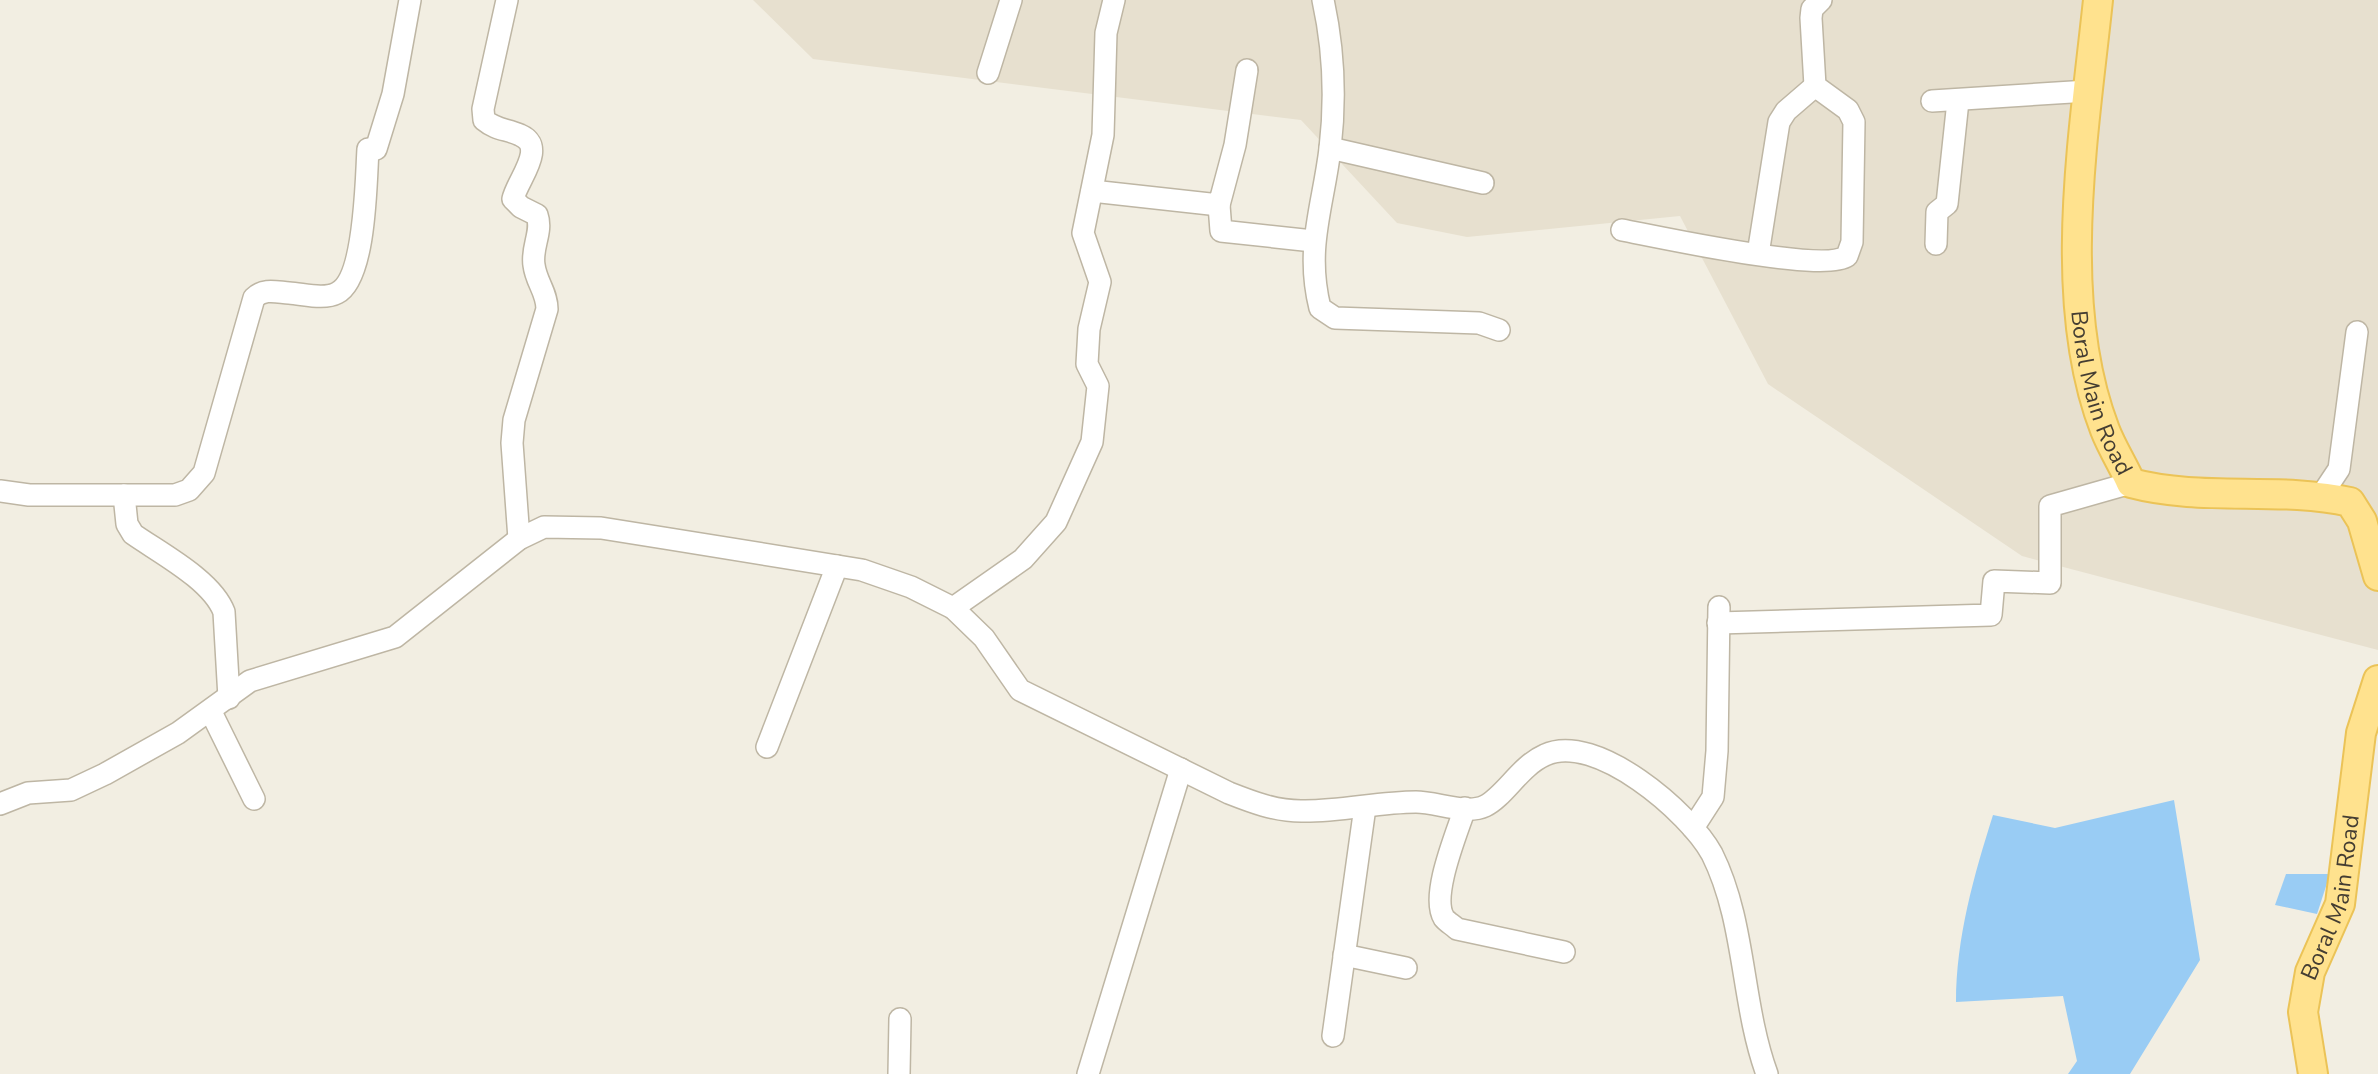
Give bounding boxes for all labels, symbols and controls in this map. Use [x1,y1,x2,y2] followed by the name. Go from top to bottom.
[2063,309,2140,481] street label: Boral Main Road
[2293,813,2367,985] street label: Boral Main Road

